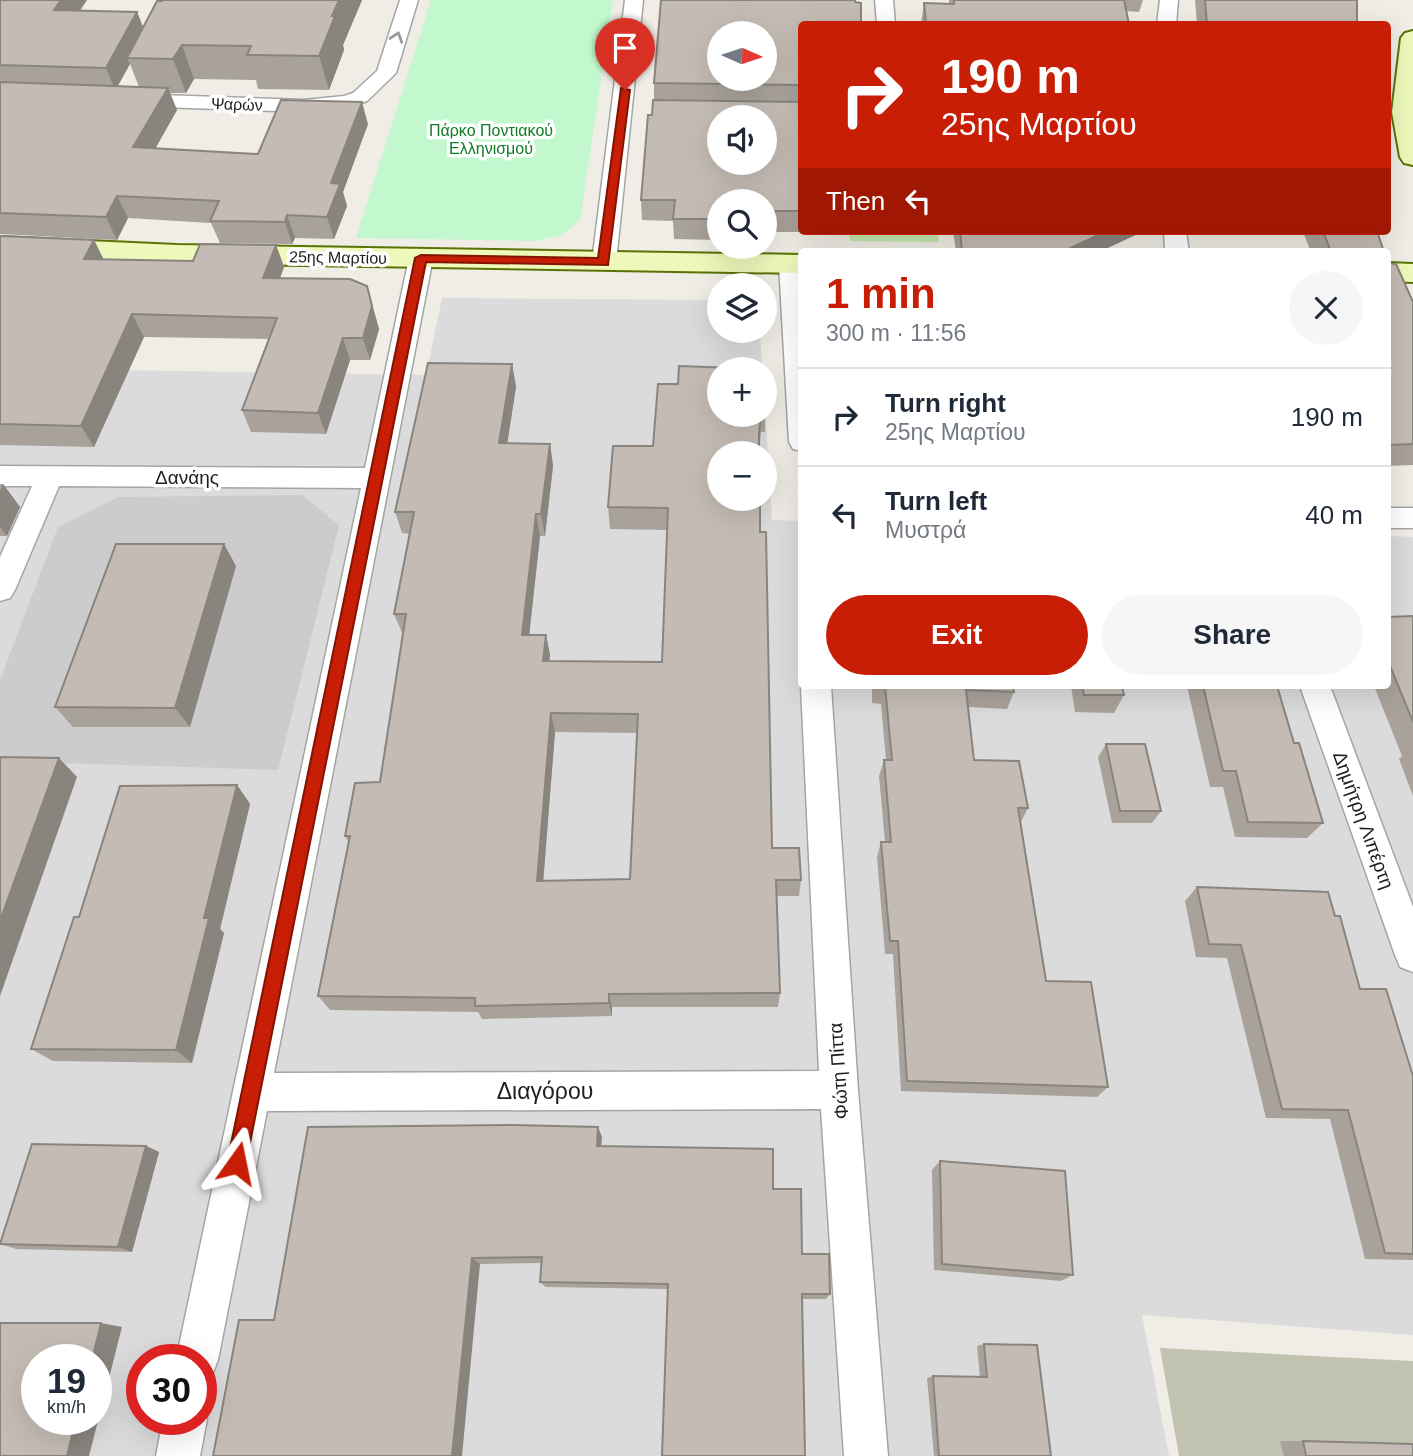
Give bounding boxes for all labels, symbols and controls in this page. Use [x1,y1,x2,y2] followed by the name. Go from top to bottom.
[595,18,655,90] pin
[707,21,777,91] north arrow
[707,21,777,511] map controls
[606,29,644,67] icon: arrive
[389,31,404,43] one-way arrow
[826,49,917,140] icon: right
[941,49,1080,103] text: 190 m
[211,95,263,114] street label: Ψαρών
[707,105,777,175] button: sound
[941,106,1137,142] text: 25ης Μαρτίου
[429,122,553,157] park label: Πάρκο Ποντιακού Ελληνισμού
[899,182,937,220] icon: left
[826,186,885,216] text: Then
[707,189,777,259] button: search
[289,248,387,267] street label: 25ης Μαρτίου
[826,270,936,317] text: 1 min
[1289,271,1363,345] button: close
[707,273,777,343] button: layers
[826,320,966,346] text: 300 m · 11:56
[707,357,777,427] button: +
[885,388,1006,418] text: Turn right
[826,398,864,436] icon: right
[1291,402,1363,432] text: 190 m
[885,419,1026,445] text: 25ης Μαρτίου
[707,441,777,511] button: −
[155,467,219,488] street label: Δανάης
[885,486,987,516] text: Turn left
[826,496,864,534] icon: left
[1305,500,1363,530] text: 40 m
[885,517,966,543] text: Μυστρά
[826,595,1088,675] button: Exit
[1102,595,1363,675] button: Share
[1329,748,1398,892] street label: Δημήτρη Λιπέρτη
[825,1022,852,1120] street label: Φώτη Πίττα
[497,1078,593,1104] street label: Διαγόρου
[200,1126,274,1200] position arrow
[126,1344,217,1435] speed limit sign: 30
[47,1361,86,1400] text: 19
[47,1397,86,1417] text: km/h

